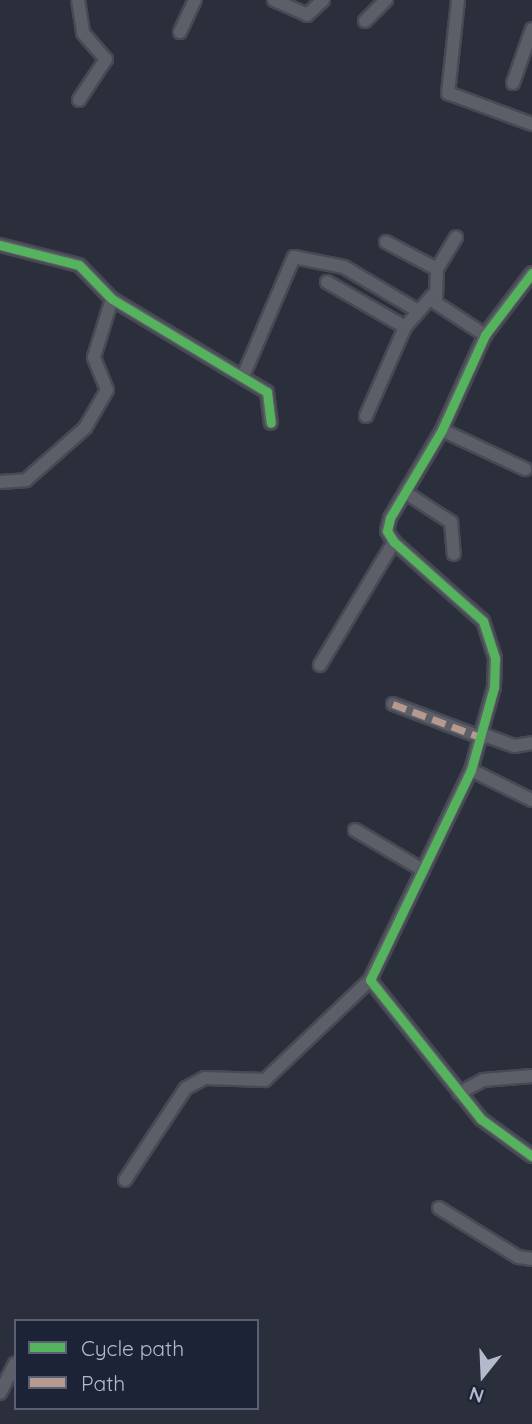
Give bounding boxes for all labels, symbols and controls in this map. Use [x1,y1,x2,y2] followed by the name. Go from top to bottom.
[14,1319,259,1410] legend
[81,1335,184,1361] text: Cycle path
[448,1340,518,1410] north arrow
[81,1370,125,1396] text: Path
[466,1381,487,1409] text: N

